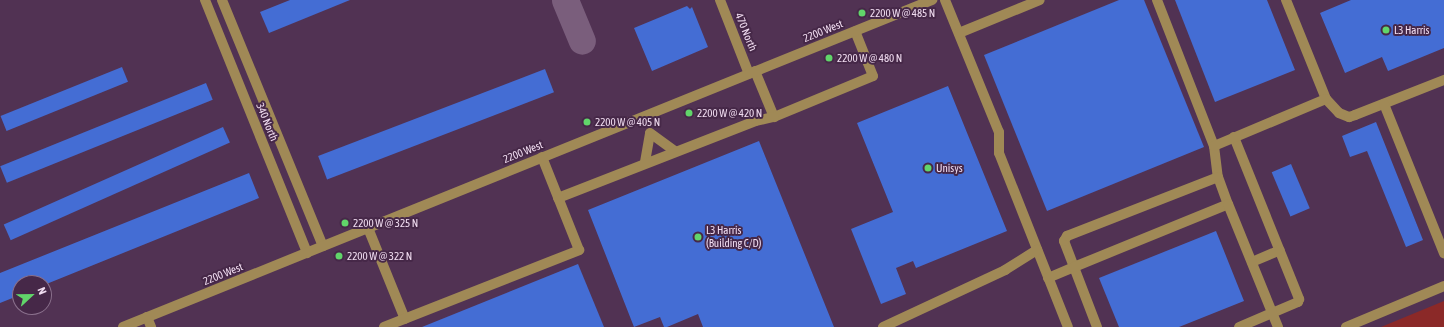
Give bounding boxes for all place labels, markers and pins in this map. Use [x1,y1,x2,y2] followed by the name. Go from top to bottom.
[870,6,935,20] place label: 2200 W @ 485 N
[857,8,867,18] marker: 2200 W @ 485 N
[1394,23,1429,37] place label: L3 Harris
[1381,25,1391,35] marker: L3 Harris
[837,51,902,65] place label: 2200 W @ 480 N
[824,53,834,63] marker: 2200 W @ 480 N
[697,106,762,120] place label: 2200 W @ 420 N
[684,108,694,118] marker: 2200 W @ 420 N
[595,115,660,129] place label: 2200 W @ 405 N
[582,117,592,127] marker: 2200 W @ 405 N
[936,161,963,175] place label: Unisys
[923,163,933,173] marker: Unisys
[353,216,418,230] place label: 2200 W @ 325 N
[340,218,350,228] marker: 2200 W @ 325 N
[706,224,761,250] place label: L3 Harris (Building C/D)
[693,232,703,242] marker: L3 Harris (Building C/D)
[347,249,412,263] place label: 2200 W @ 322 N
[334,251,344,261] marker: 2200 W @ 322 N

